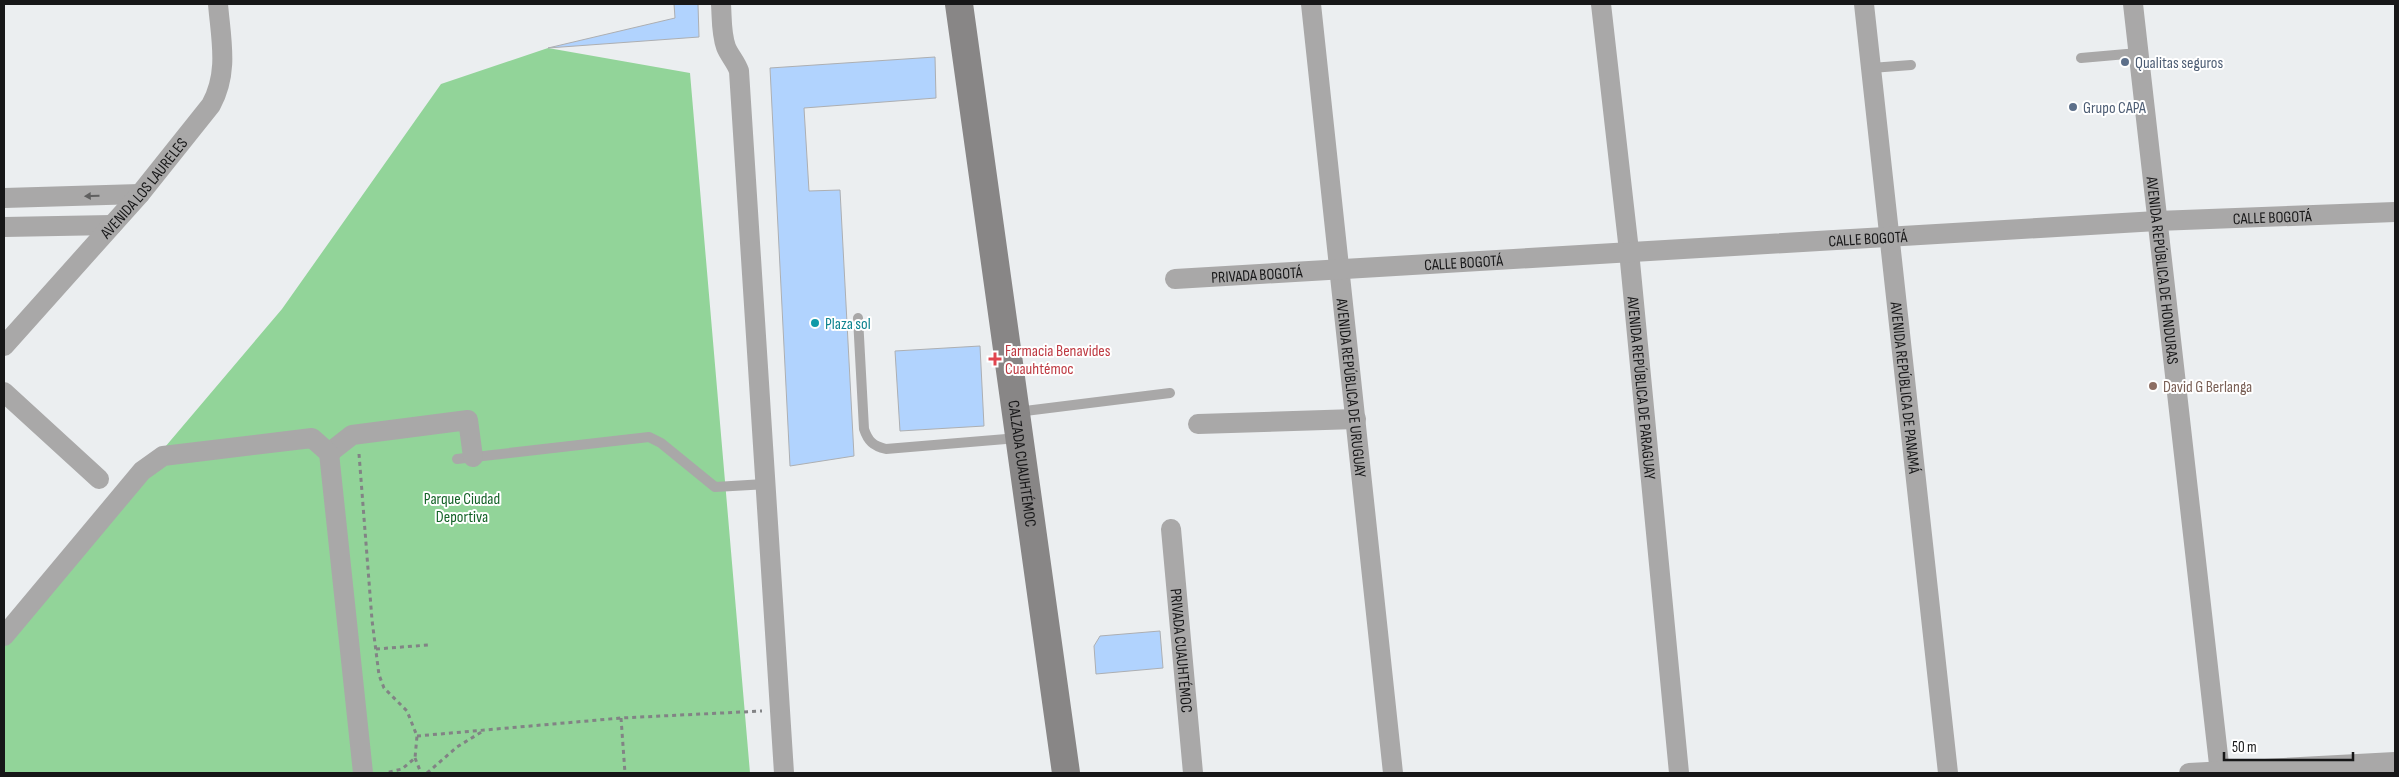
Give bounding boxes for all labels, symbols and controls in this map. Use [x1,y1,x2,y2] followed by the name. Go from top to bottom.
[2135,54,2223,73] place label: Qualitas seguros
[2119,56,2131,68] marker: Qualitas seguros
[2083,99,2146,118] place label: Grupo CAPA
[2067,101,2079,113] marker: Grupo CAPA
[96,134,192,244] street label: AVENIDA LOS LAURELES
[2141,175,2182,365] street label: AVENIDA REPÚBLICA DE HONDURAS
[83,192,99,200] one-way arrow
[2232,207,2312,229] street label: CALLE BOGOTÁ
[1828,228,1908,251] street label: CALLE BOGOTÁ
[1424,252,1504,275] street label: CALLE BOGOTÁ
[1211,263,1303,288] street label: PRIVADA BOGOTÁ
[1622,295,1659,481] street label: AVENIDA REPÚBLICA DE PARAGUAY
[1331,297,1369,479] street label: AVENIDA REPÚBLICA DE URUGUAY
[1886,300,1923,475] street label: AVENIDA REPÚBLICA DE PANAMÁ
[825,315,871,334] place label: Plaza sol
[809,317,821,329] marker: Plaza sol
[1005,342,1111,379] place label: Farmacia Benavides Cuauhtémoc
[989,353,1001,365] marker: Farmacia Benavides Cuauhtémoc
[2163,378,2252,397] place label: David G Berlanga
[2147,380,2159,392] marker: David G Berlanga
[1003,399,1040,529] street label: CALZADA CUAUHTÉMOC
[424,490,500,527] park label: Parque Ciudad Deportiva
[1165,588,1196,714] street label: PRIVADA CUAUHTÉMOC
[2224,730,2353,762] scale bar
[2232,738,2257,757] text: 50 m

